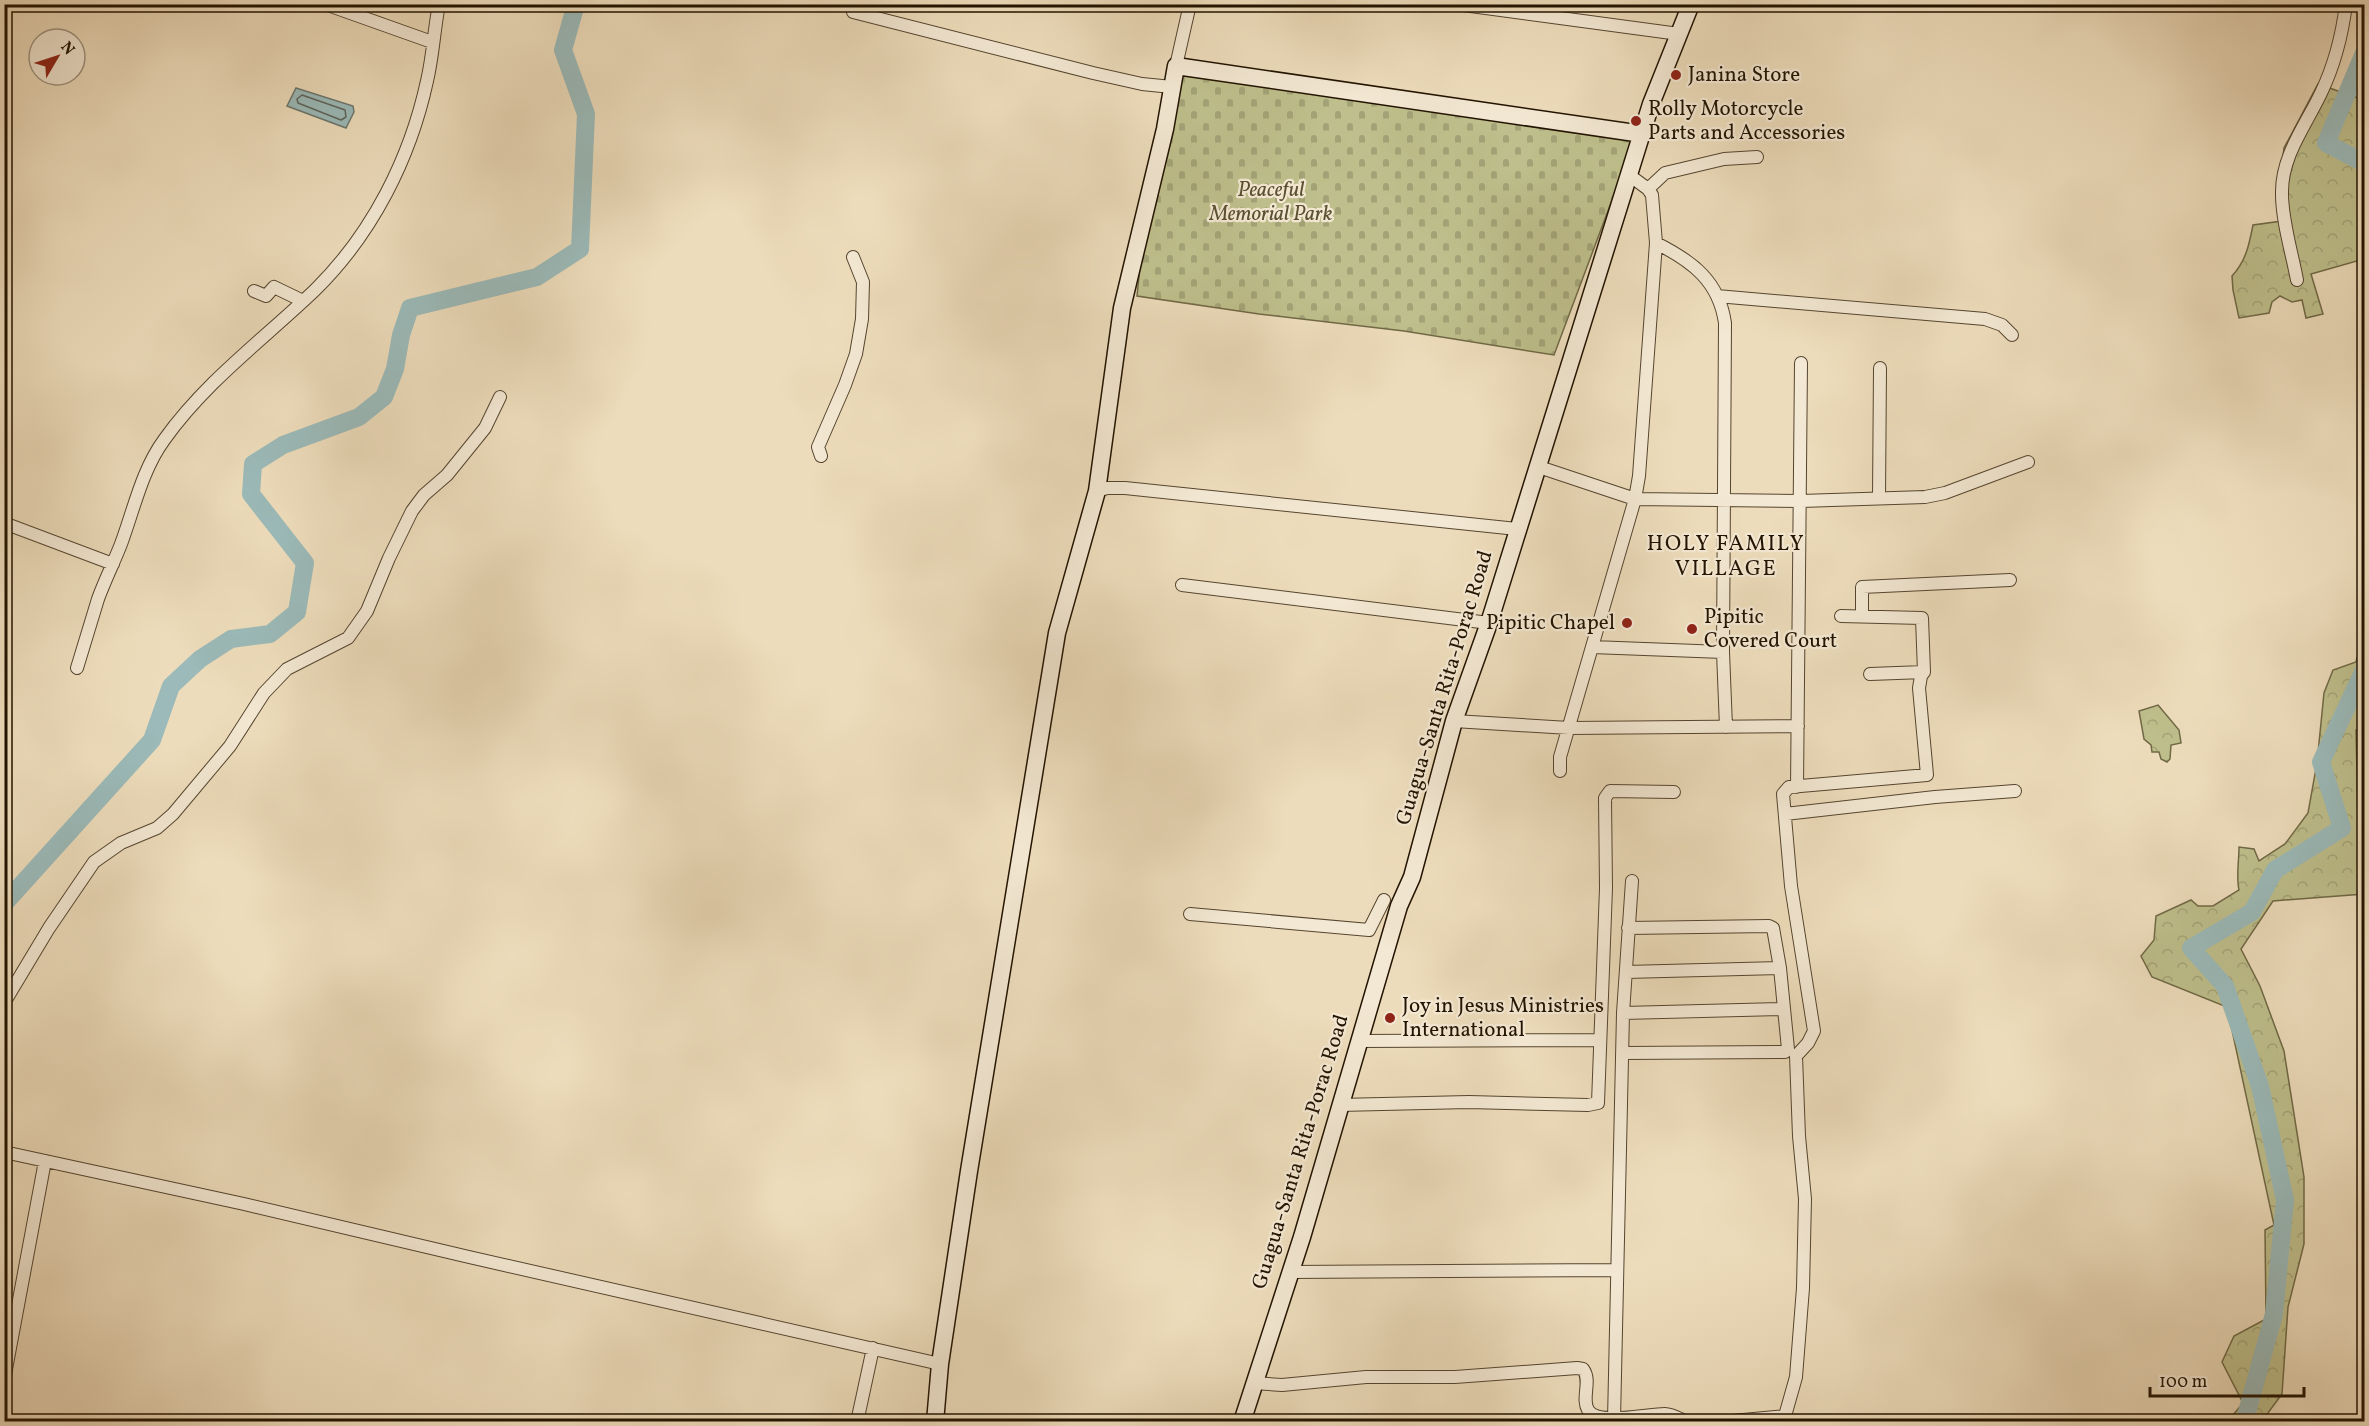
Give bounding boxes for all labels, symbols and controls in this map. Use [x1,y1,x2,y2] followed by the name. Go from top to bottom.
[27,27,87,87] north arrow
[55,37,80,61] text: N
[1688,61,1800,90] place label: Janina Store
[1669,68,1683,82] marker: Janina Store
[1648,95,1845,148] place label: Rolly Motorcycle Parts and Accessories
[1629,114,1643,128] marker: Rolly Motorcycle Parts and Accessories
[1209,176,1333,229] park label: Peaceful Memorial Park
[1647,529,1805,585] district label: HOLY FAMILY VILLAGE
[1389,547,1501,829] street label: Guagua-Santa Rita-Porac Road
[1704,603,1837,656] place label: Pipitic Covered Court
[1486,609,1615,638] place label: Pipitic Chapel
[1620,616,1634,630] marker: Pipitic Chapel
[1685,622,1699,636] marker: Pipitic Covered Court
[1402,992,1604,1045] place label: Joy in Jesus Ministries International
[1245,1011,1357,1293] street label: Guagua-Santa Rita-Porac Road
[1383,1011,1397,1025] marker: Joy in Jesus Ministries International
[2150,1360,2304,1398] scale bar
[2159,1370,2208,1395] text: 100 m

